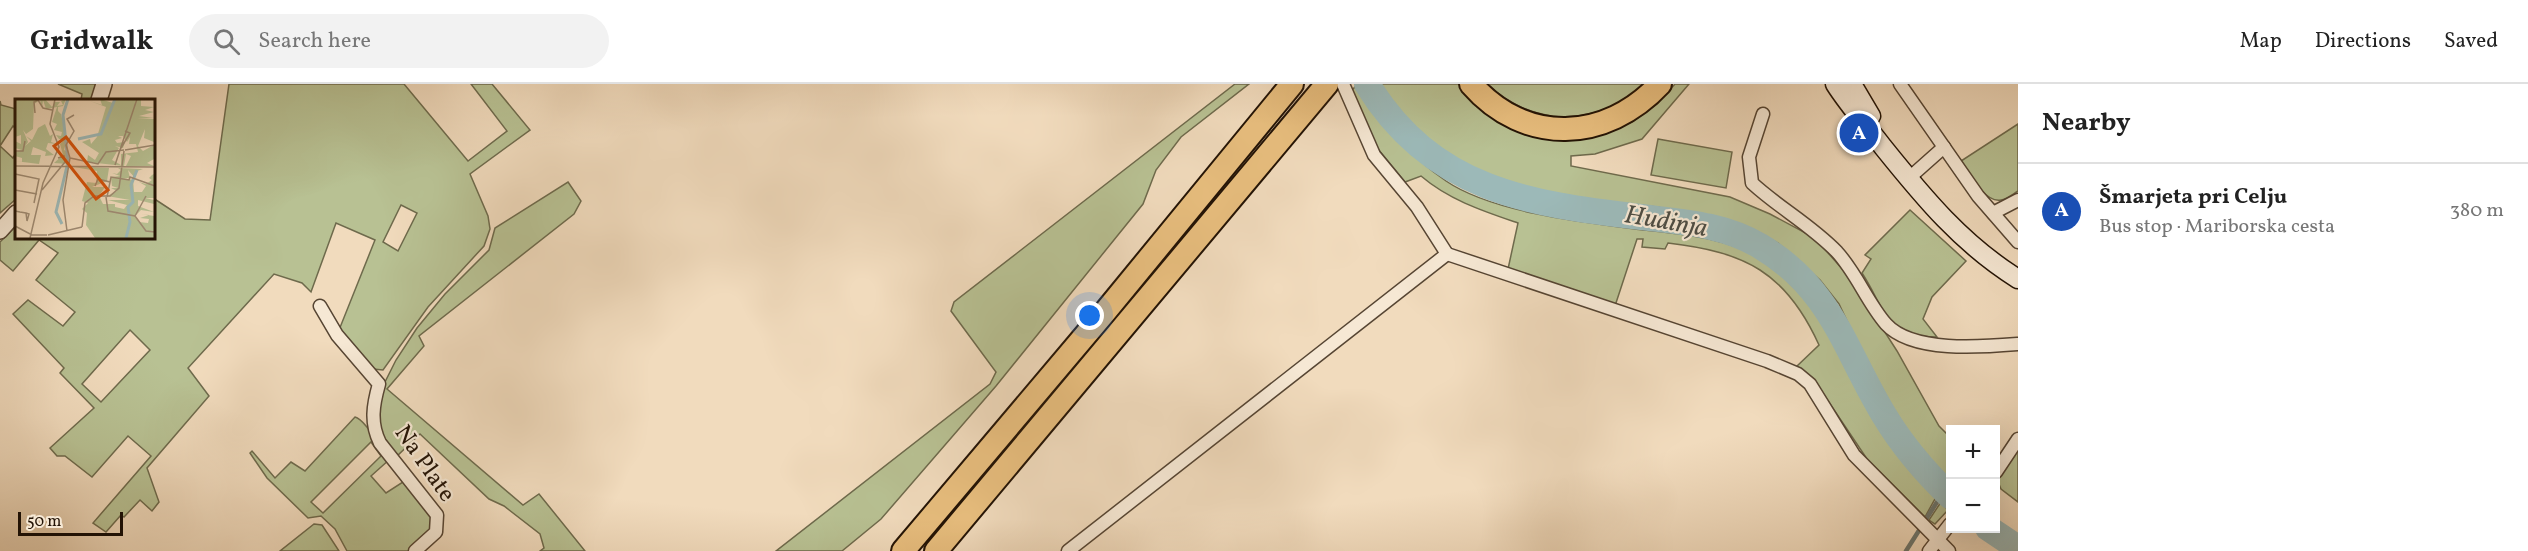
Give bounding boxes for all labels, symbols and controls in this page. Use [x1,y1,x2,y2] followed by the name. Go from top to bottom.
[189,14,609,68] search box
[30,22,153,61] text: Gridwalk
[210,25,243,58] icon: search
[258,26,371,57] text: Search here
[2240,27,2282,56] text: Map
[2315,27,2411,56] text: Directions
[2444,27,2498,56] text: Saved
[15,99,154,238] inset map
[2042,105,2131,141] text: Nearby
[1840,110,1878,156] pin: A
[2099,182,2287,213] text: Šmarjeta pri Celju
[1622,197,1710,247] water label: Hudinja
[2054,197,2069,225] text: A
[2450,197,2504,225] text: 380 m
[2099,213,2335,241] text: Bus stop · Mariborska cesta
[1075,301,1104,330] your location
[385,419,463,509] street label: Na Plate
[1946,425,2000,533] map controls
[1946,425,2000,479] button: +
[1946,479,2000,533] button: −
[18,509,123,536] scale bar
[27,511,61,533] text: 50 m

